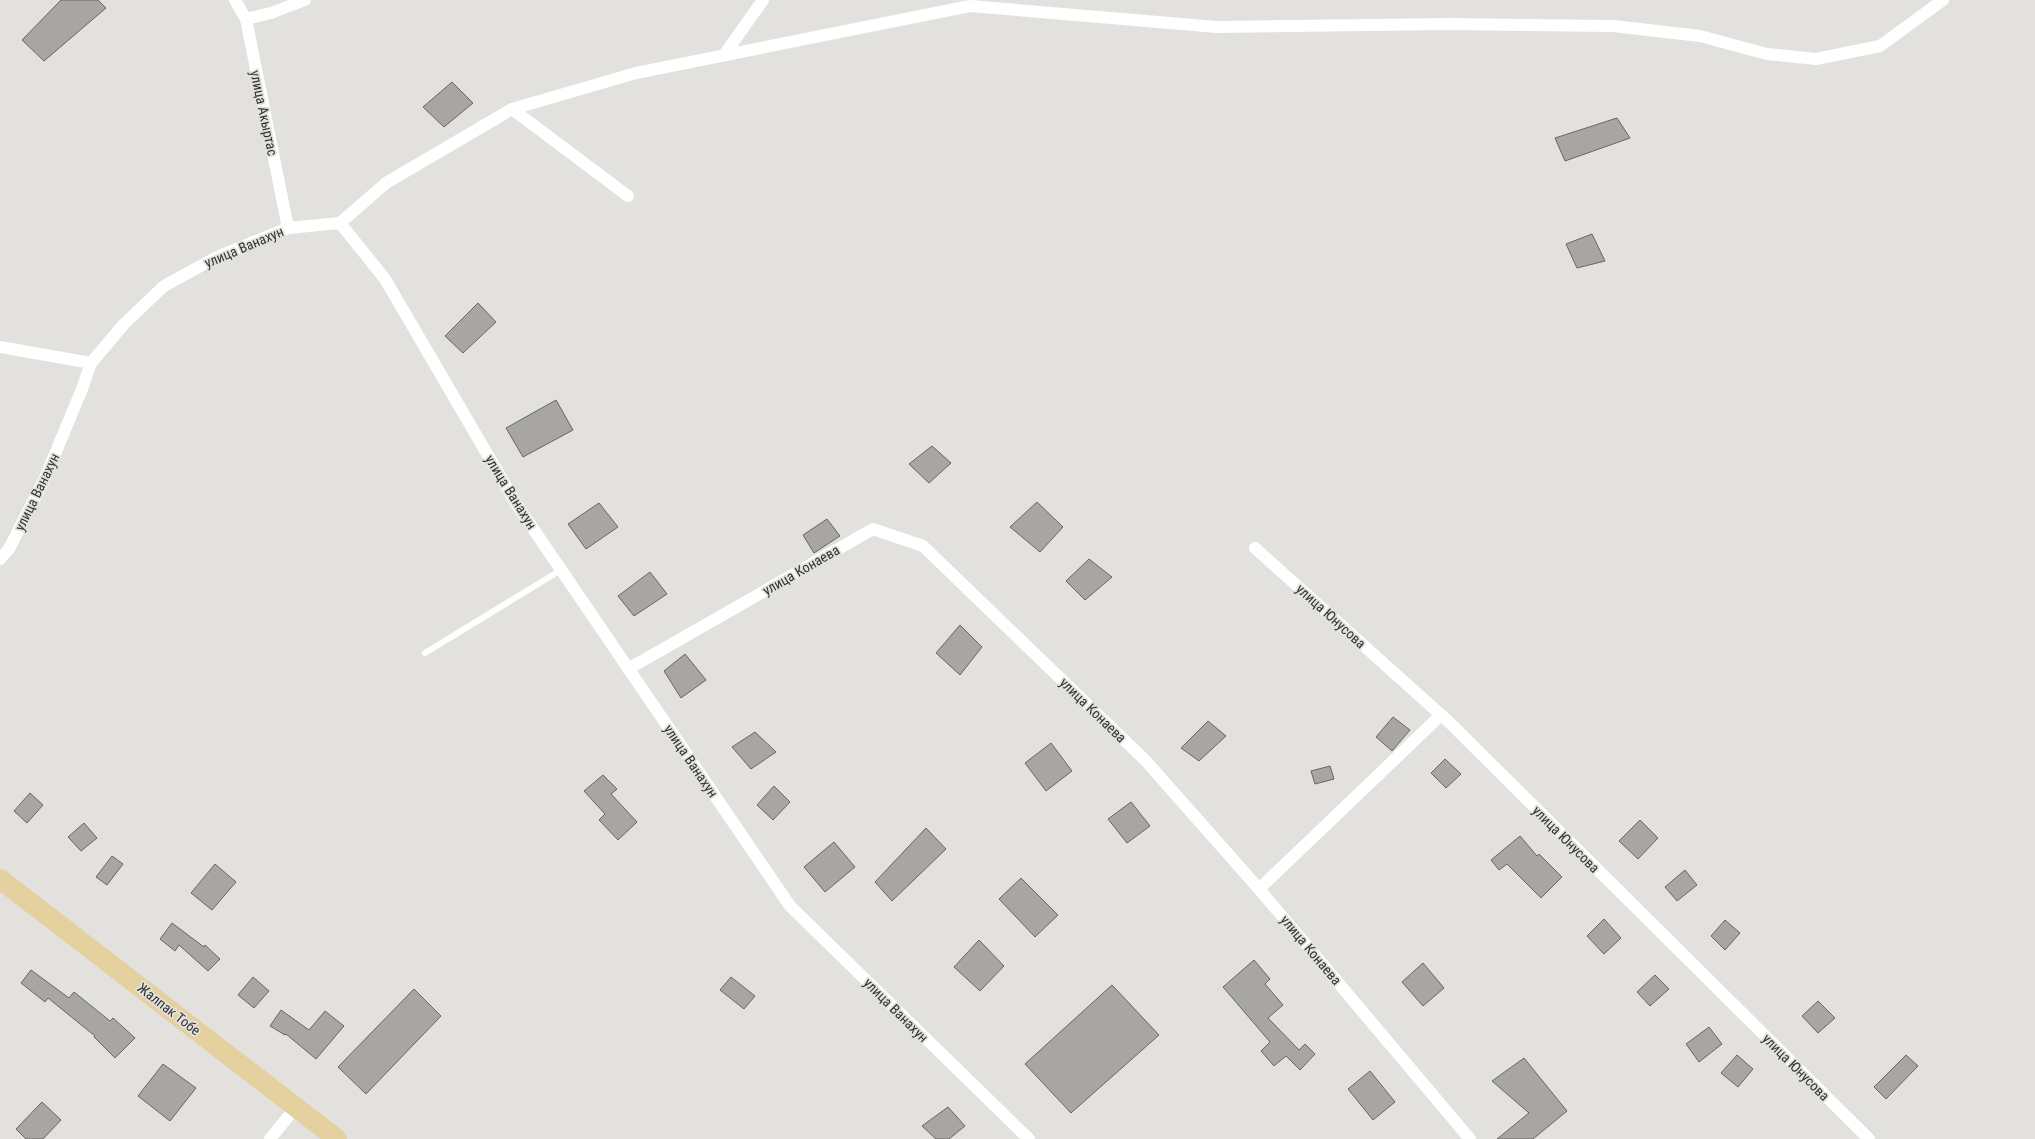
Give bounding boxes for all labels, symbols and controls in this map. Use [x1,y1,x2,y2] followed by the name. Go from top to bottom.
[247,69,281,157] street label: улица Акыртас
[202,223,286,271] street label: улица Ванахун
[11,451,63,533] street label: улица Ванахун
[482,452,540,532] street label: улица Ванахун
[760,542,842,598] street label: улица Конаева
[1293,581,1369,651] street label: улица Юнусова
[1057,674,1129,746] street label: улица Конаева
[661,722,721,800] street label: улица Ванахун
[1529,802,1603,876] street label: улица Юнусова
[1277,912,1345,988] street label: улица Конаева
[861,975,931,1045] street label: улица Ванахун
[134,979,204,1039] street label: Жалпак Тобе
[1759,1030,1833,1104] street label: улица Юнусова

